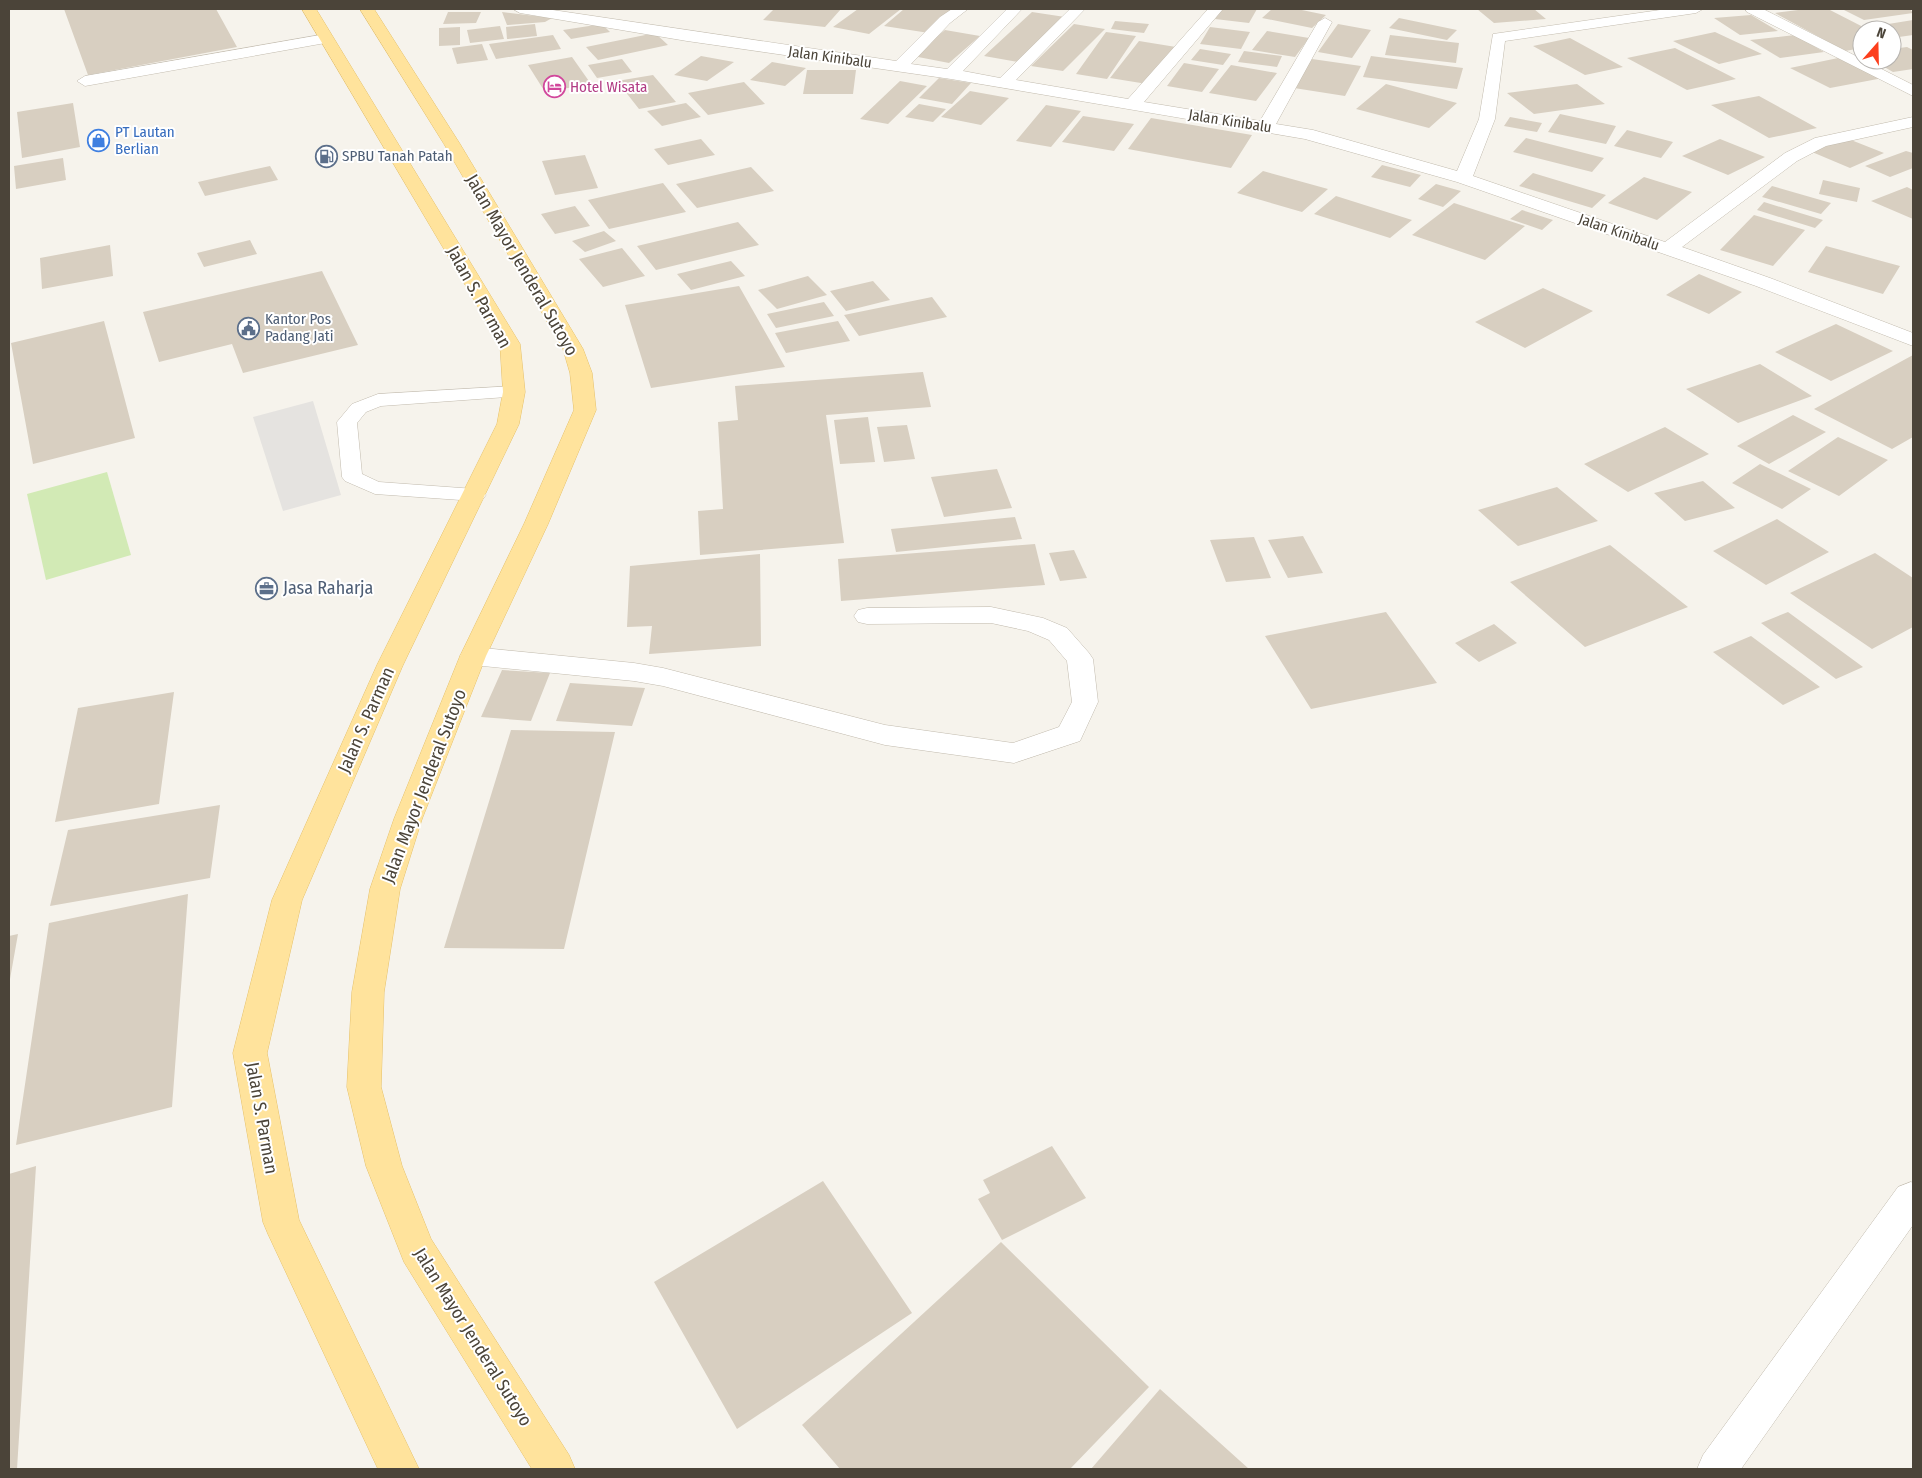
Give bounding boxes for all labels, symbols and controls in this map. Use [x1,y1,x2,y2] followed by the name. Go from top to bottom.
[1852,20,1902,70] north arrow
[1874,24,1888,43] text: N
[787,42,873,72] street label: Jalan Kinibalu
[542,75,566,99] hotel icon: Hotel Wisata
[570,78,647,96] place label: Hotel Wisata
[1187,106,1273,136] street label: Jalan Kinibalu
[115,123,175,158] place label: PT Lautan Berlian
[87,129,111,153] shop icon: PT Lautan Berlian
[314,144,338,168] fuel station icon: SPBU Tanah Patah
[342,147,453,165] place label: SPBU Tanah Patah
[461,170,583,360] street label: Jalan Mayor Jenderal Sutoyo
[1576,210,1662,254] street label: Jalan Kinibalu
[442,242,516,352] street label: Jalan S. Parman
[265,310,333,345] place label: Kantor Pos Padang Jati
[237,316,261,340] public building icon: Kantor Pos Padang Jati
[255,576,279,600] office icon: Jasa Raharja
[283,577,374,599] place label: Jasa Raharja
[333,664,399,776] street label: Jalan S. Parman
[377,686,471,886] street label: Jalan Mayor Jenderal Sutoyo
[241,1060,283,1176] street label: Jalan S. Parman
[409,1244,537,1430] street label: Jalan Mayor Jenderal Sutoyo

